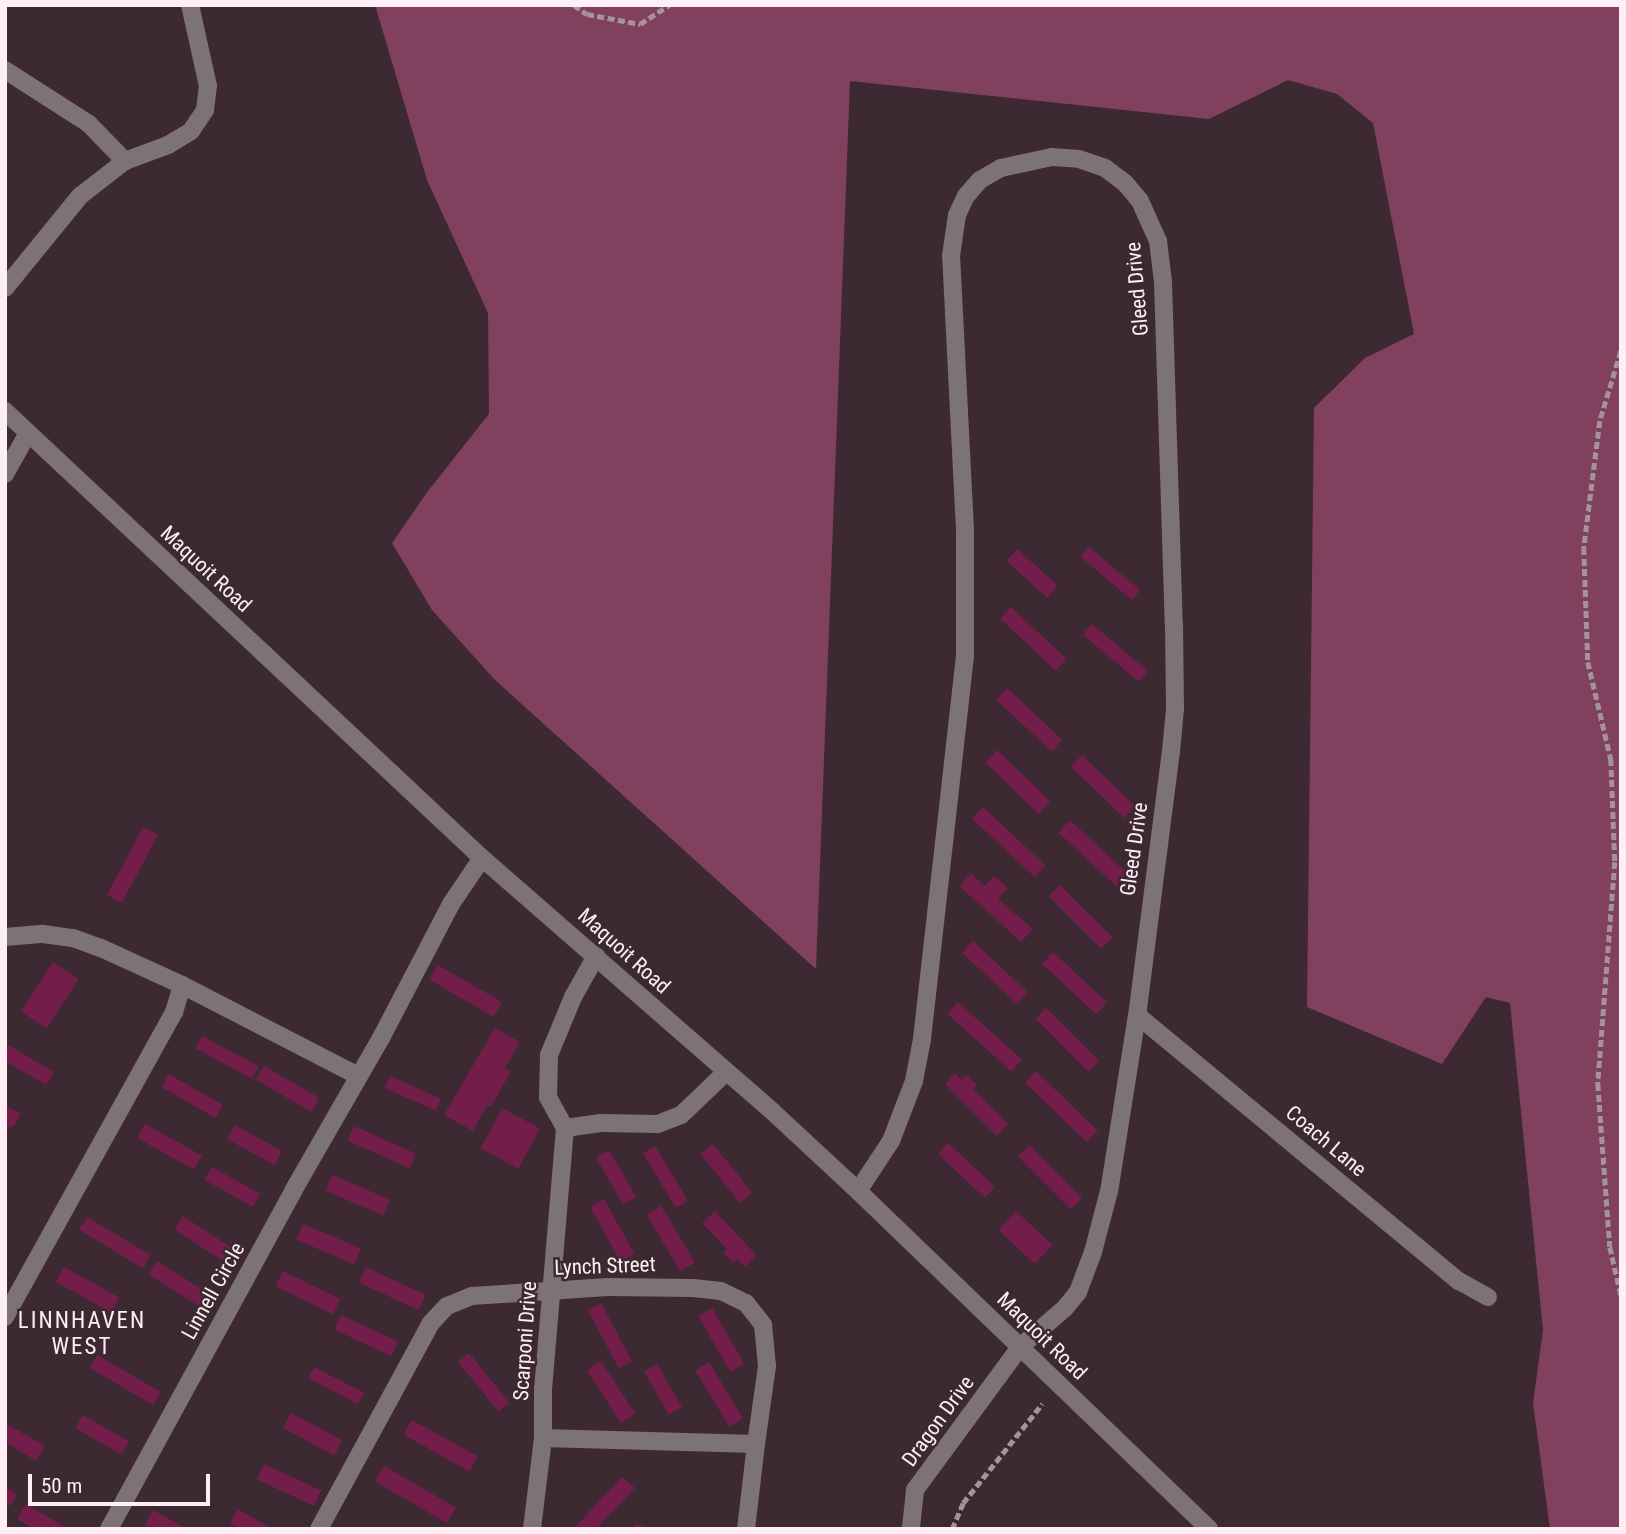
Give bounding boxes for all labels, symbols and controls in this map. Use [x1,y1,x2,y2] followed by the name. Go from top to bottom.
[1120,241,1154,337] street label: Gleed Drive
[155,521,257,617] street label: Maquoit Road
[1115,801,1153,897] street label: Gleed Drive
[573,903,675,999] street label: Maquoit Road
[1281,1100,1371,1182] street label: Coach Lane
[176,1238,250,1344] street label: Linnell Circle
[554,1252,656,1280] street label: Lynch Street
[508,1280,542,1402] street label: Scarponi Drive
[992,1287,1092,1385] street label: Maquoit Road
[19,1307,145,1361] district label: LINNHAVEN WEST
[897,1371,979,1471] street label: Dragon Drive
[32,1460,214,1504] scale bar
[41,1474,82,1498] text: 50 m

